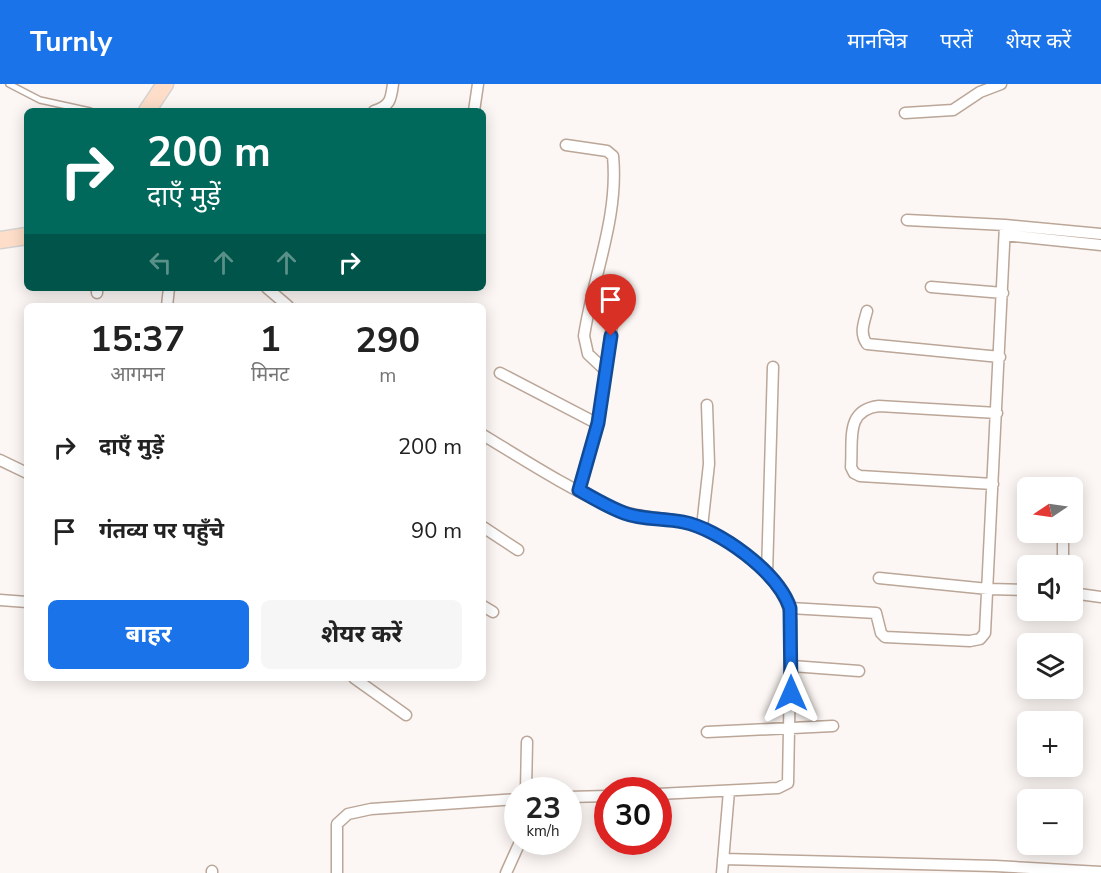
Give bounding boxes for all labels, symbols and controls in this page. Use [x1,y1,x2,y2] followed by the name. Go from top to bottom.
[30,23,112,61] text: Turnly
[847,27,907,55] text: मानचित्र
[940,27,973,55] text: परतें
[1006,27,1071,55] text: शेयर करें
[147,124,271,181] text: 200 m
[48,132,126,210] icon: right
[147,178,221,215] text: दाएँ मुड़ें
[144,246,177,279] icon: left
[207,246,240,279] icon: ahead
[270,246,303,279] icon: ahead
[333,246,366,279] icon: right
[585,274,636,336] pin
[594,283,627,316] icon: arrive
[90,315,185,364] text: 15:37
[259,315,281,364] text: 1
[355,316,420,365] text: 290
[110,361,165,388] text: आगमन
[251,361,289,388] text: मिनट
[379,362,396,389] text: m
[48,431,81,464] icon: right
[99,432,164,462] text: दाएँ मुड़ें
[398,432,462,462] text: 200 m
[1017,477,1083,543] north arrow
[1017,477,1083,855] map controls
[48,515,81,548] icon: arrive
[99,516,224,546] text: गंतव्य पर पहुँचे
[411,516,462,546] text: 90 m
[1017,555,1083,621] button: sound
[48,600,249,669] button: बाहर
[261,600,462,669] button: शेयर करें
[1017,633,1083,699] button: layers
[759,661,823,725] position arrow
[1017,711,1083,777] button: +
[594,777,672,855] speed limit sign: 30
[525,788,561,829] text: 23
[1017,789,1083,855] button: −
[526,821,560,841] text: km/h

